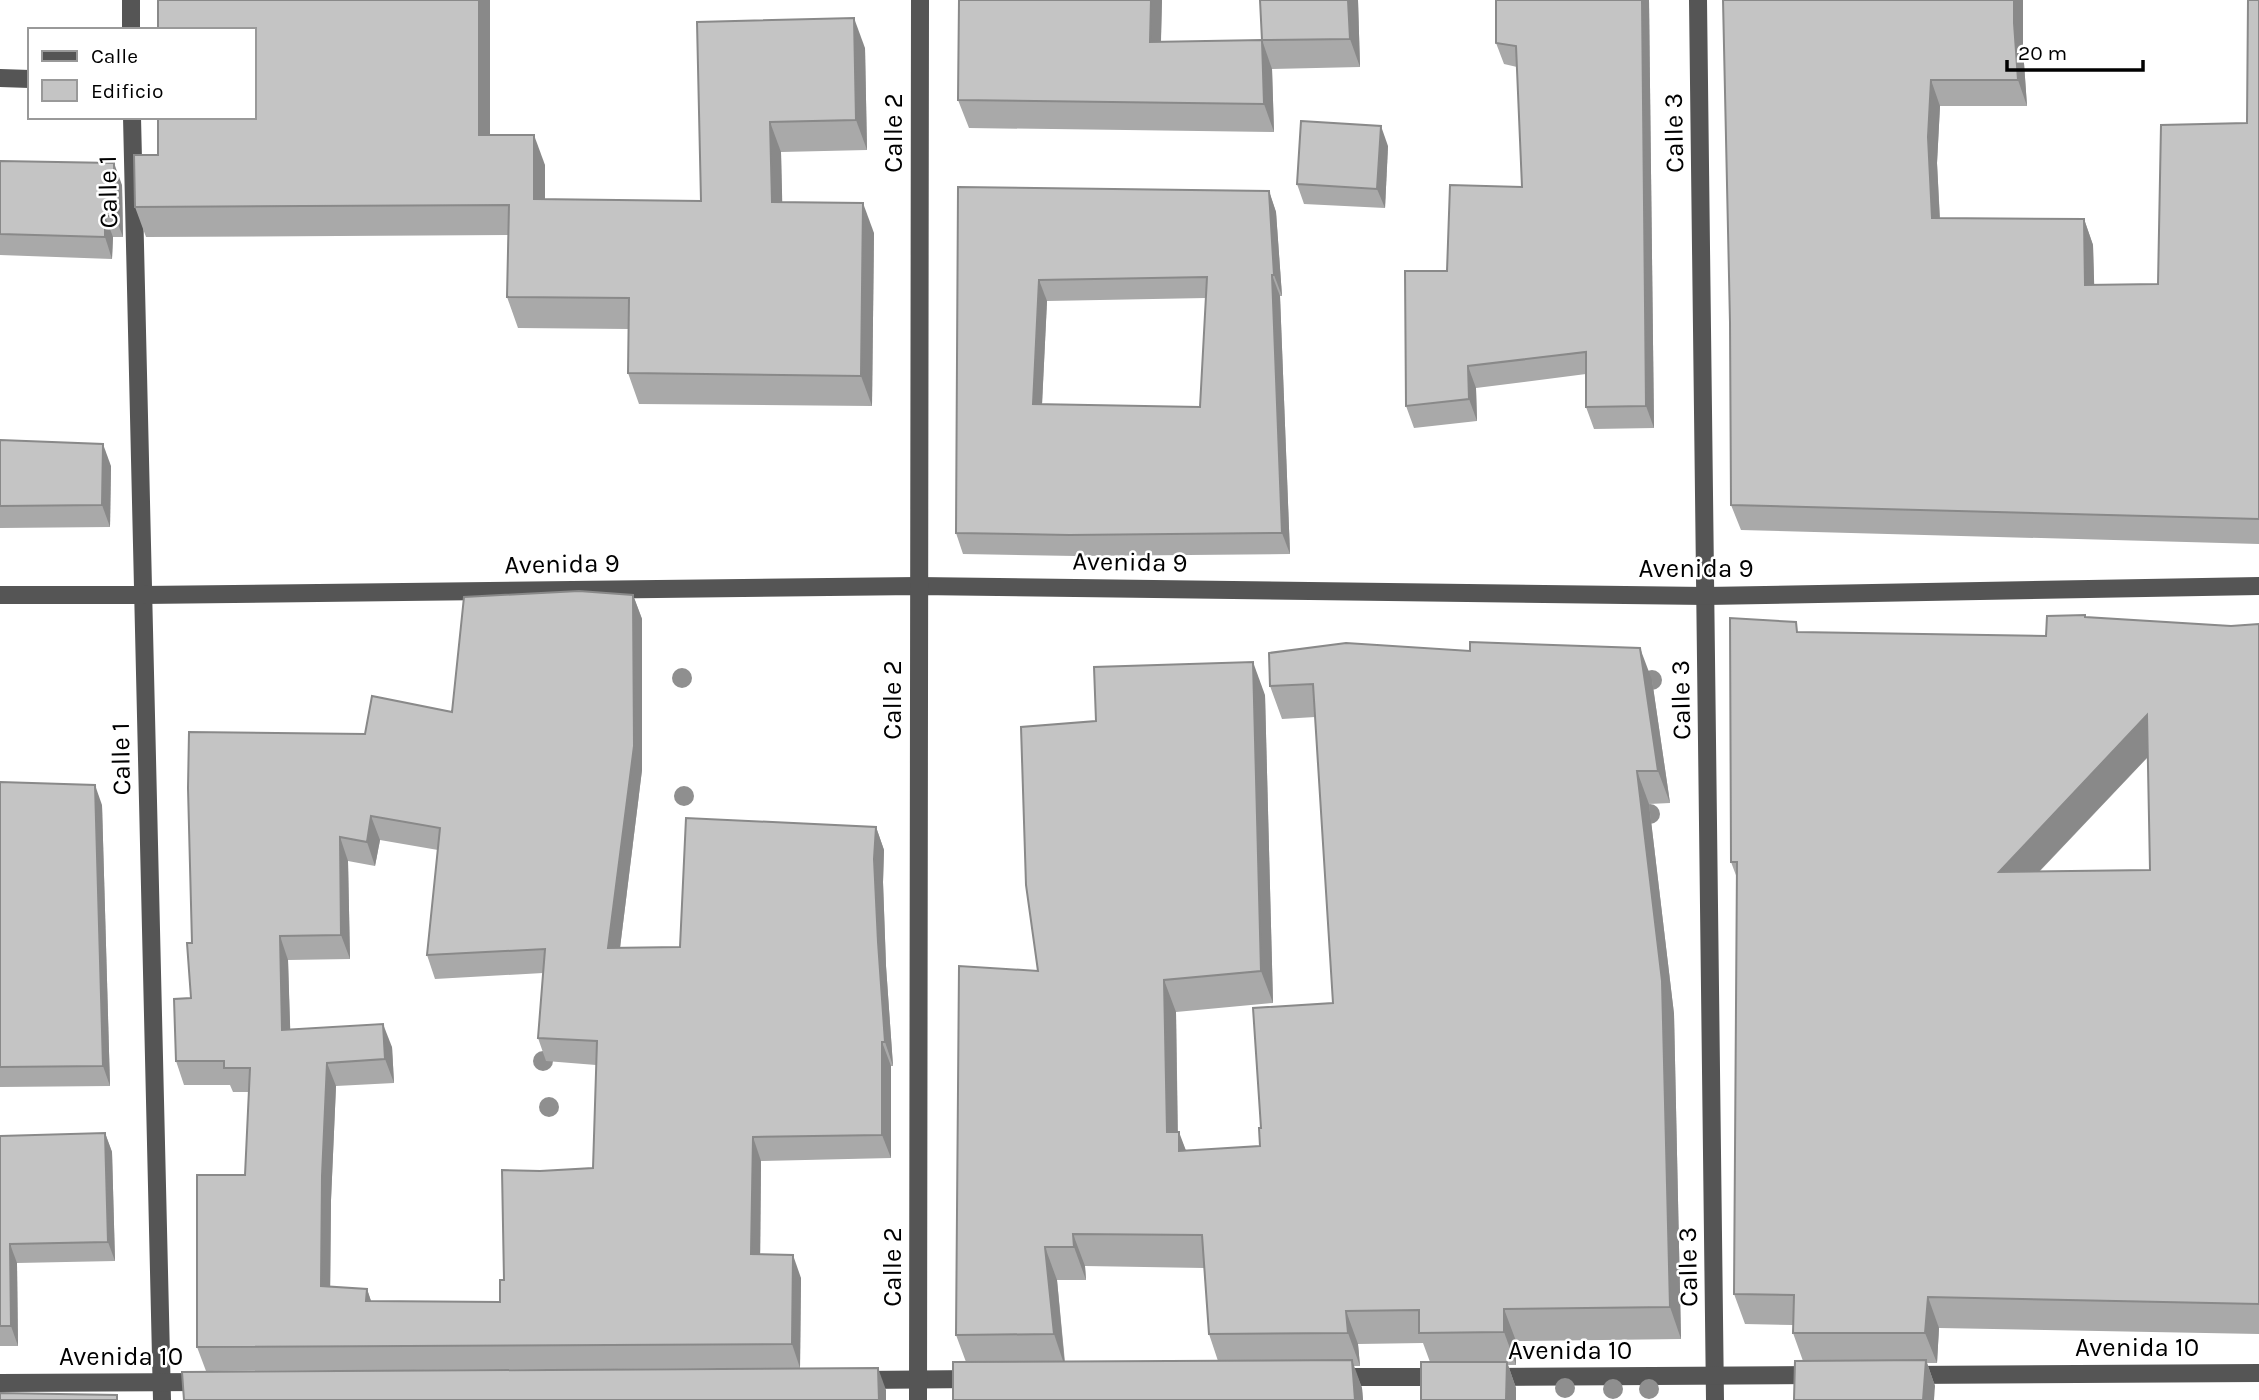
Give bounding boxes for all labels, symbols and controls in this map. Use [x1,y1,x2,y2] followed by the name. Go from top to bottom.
[28,28,256,119] legend
[2007,28,2144,72] scale bar
[2018,41,2067,65] text: 20 m
[91,44,138,68] text: Calle
[91,79,164,103] text: Edificio
[878,93,909,173] street label: Calle 2
[1658,93,1690,173] street label: Calle 3
[92,155,124,229] street label: Calle 1
[1072,545,1188,579] street label: Avenida 9
[504,547,620,581] street label: Avenida 9
[1638,553,1754,584] street label: Avenida 9
[877,660,908,740] street label: Calle 2
[1665,660,1697,740] street label: Calle 3
[105,722,137,796] street label: Calle 1
[877,1227,908,1307] street label: Calle 2
[1672,1227,1704,1307] street label: Calle 3
[2075,1332,2199,1363] street label: Avenida 10
[1508,1335,1632,1366] street label: Avenida 10
[59,1341,183,1372] street label: Avenida 10

